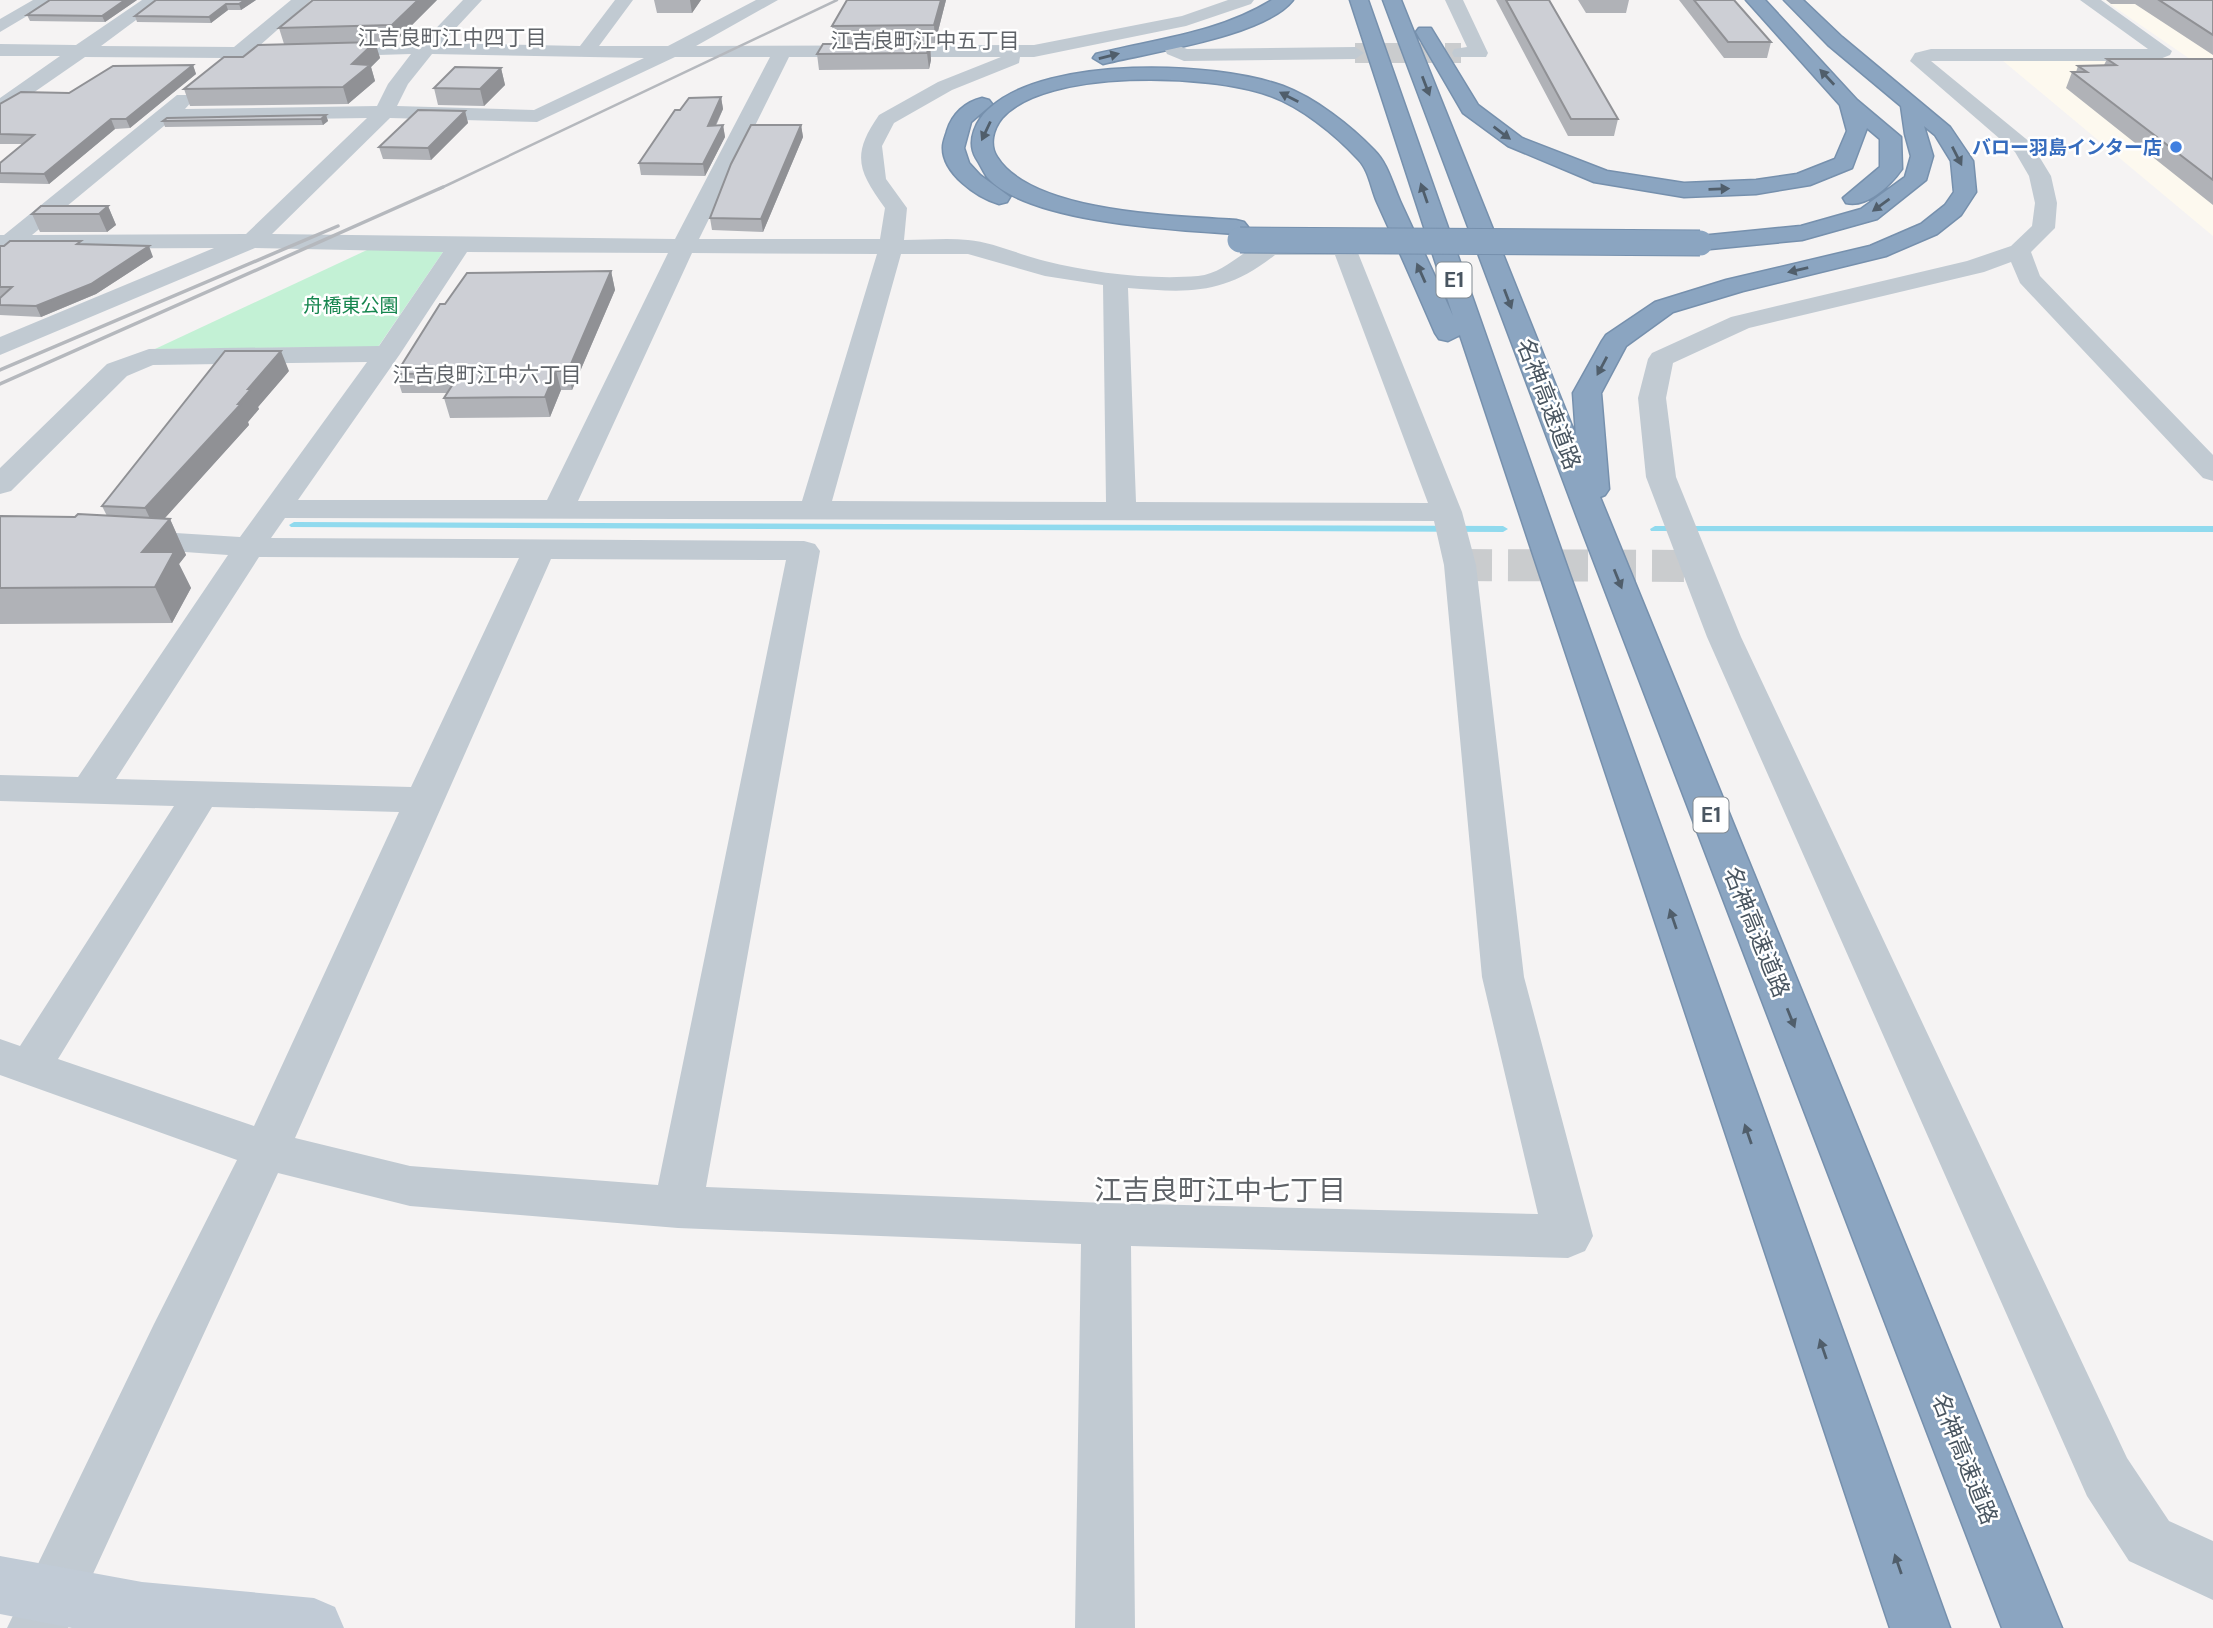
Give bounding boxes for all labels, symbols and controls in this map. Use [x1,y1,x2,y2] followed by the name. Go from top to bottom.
[358,24,547,52] district label: 江吉良町江中四丁目
[831,27,1020,55] district label: 江吉良町江中五丁目
[1098,50,1120,61] one-way arrow
[1819,69,1835,86] one-way arrow
[1420,76,1431,97] one-way arrow
[1279,92,1299,103] one-way arrow
[980,121,992,141] one-way arrow
[1493,125,1511,139] one-way arrow
[1972,135,2162,160] place label: バロー羽島インター店
[2168,139,2184,155] marker: バロー羽島インター店
[1951,146,1963,166] one-way arrow
[1418,182,1429,203] one-way arrow
[1708,183,1730,194] one-way arrow
[1872,198,1891,212] one-way arrow
[1436,262,1472,298] road number: E1
[1415,263,1427,283] one-way arrow
[1787,265,1809,276] one-way arrow
[1503,288,1514,309] one-way arrow
[303,293,399,318] park label: 舟橋東公園
[1510,334,1588,474] street label: 名神高速道路
[1596,357,1608,377] one-way arrow
[393,361,582,389] district label: 江吉良町江中六丁目
[1612,569,1623,590] one-way arrow
[1694,798,1728,832] road number: E1
[1717,862,1797,1002] street label: 名神高速道路
[1667,908,1678,929] one-way arrow
[1786,1008,1797,1029] one-way arrow
[1742,1123,1753,1144] one-way arrow
[1094,1172,1346,1209] district label: 江吉良町江中七丁目
[1817,1338,1828,1359] one-way arrow
[1925,1389,2005,1529] street label: 名神高速道路
[1892,1553,1903,1574] one-way arrow

